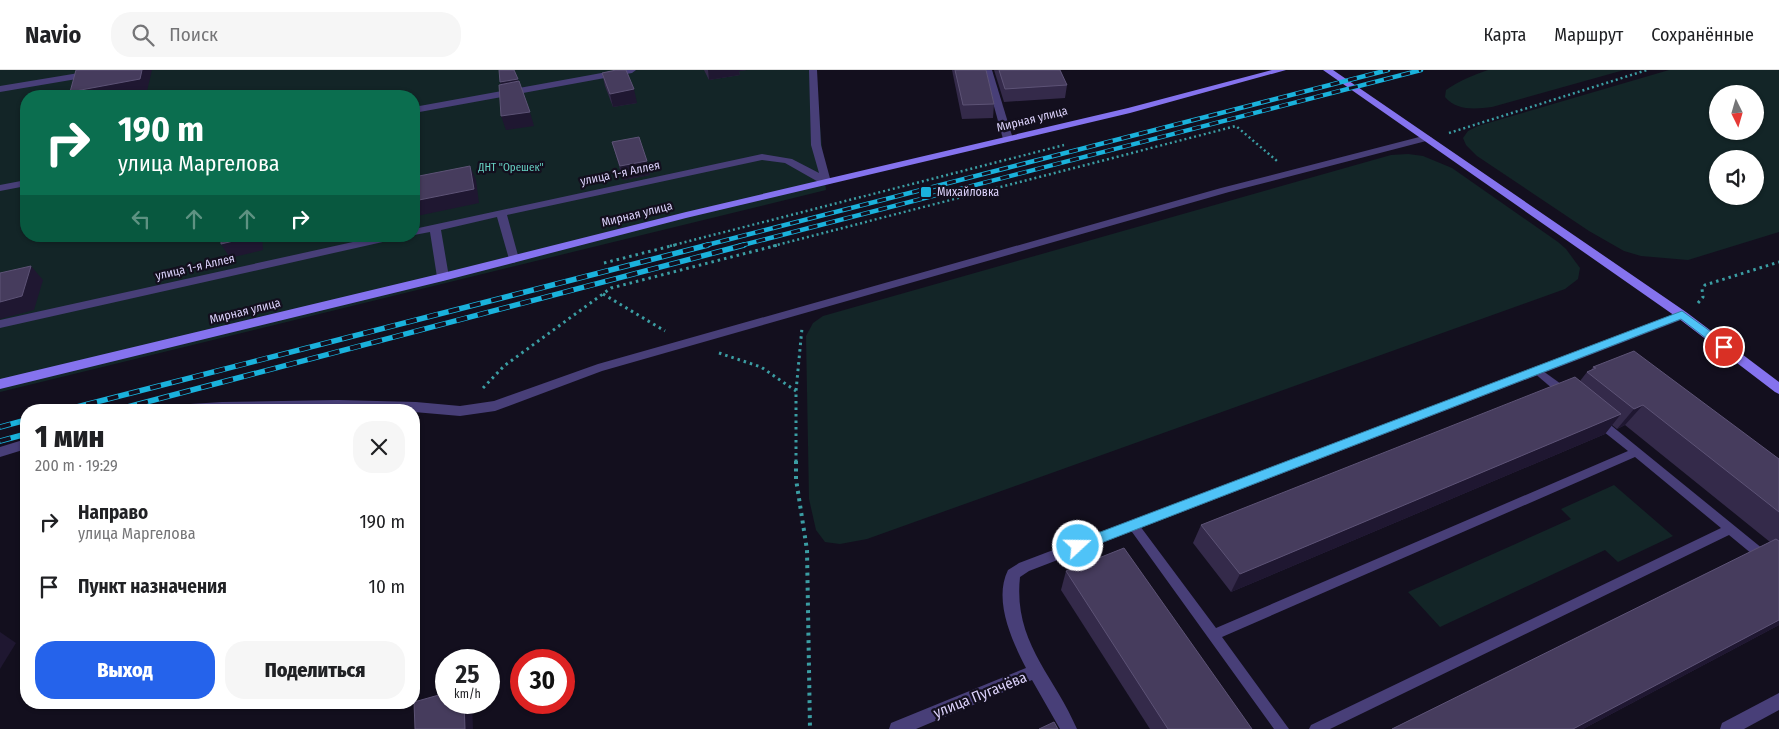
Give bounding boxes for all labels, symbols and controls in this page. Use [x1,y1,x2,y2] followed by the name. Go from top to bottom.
[111,12,461,57] search box
[25,21,81,49] text: Navio
[129,21,157,49] icon: search
[169,23,218,46] text: Поиск
[1483,24,1526,46] text: Карта
[1554,24,1623,46] text: Маршрут
[1651,24,1754,46] text: Сохранённые
[1709,85,1764,140] north arrow
[1709,85,1764,205] map controls
[995,103,1069,135] street label: Мирная улица
[118,108,204,150] text: 190 m
[35,110,100,175] icon: right
[118,150,280,177] text: улица Маргелова
[1709,150,1764,205] button: sound
[579,158,661,188] street label: улица 1-я Аллея
[477,161,544,174] park label: ДНТ "Орешек"
[919,185,933,199] marker: Михайловка
[937,185,999,199] place label: Михайловка
[600,198,674,230] street label: Мирная улица
[127,205,155,233] icon: left
[180,205,208,233] icon: ahead
[233,205,261,233] icon: ahead
[286,205,314,233] icon: right
[154,251,236,283] street label: улица 1-я Аллея
[208,295,282,327] street label: Мирная улица
[1703,326,1745,368] pin
[1710,333,1738,361] icon: arrive
[35,419,104,455] text: 1 мин
[353,421,405,473] button: close
[35,456,118,475] text: 200 m · 19:29
[78,501,148,524] text: Направо
[35,508,63,536] icon: right
[359,510,405,533] text: 190 m
[1051,519,1103,571] position arrow
[78,524,195,543] text: улица Маргелова
[35,573,63,601] icon: arrive
[78,575,227,598] text: Пункт назначения
[369,575,405,598] text: 10 m
[35,641,215,699] button: Выход
[225,641,405,699] button: Поделиться
[510,649,575,714] speed limit sign: 30
[456,660,479,690] text: 25
[931,668,1029,722] street label: улица Пугачёва
[454,687,481,701] text: km/h

